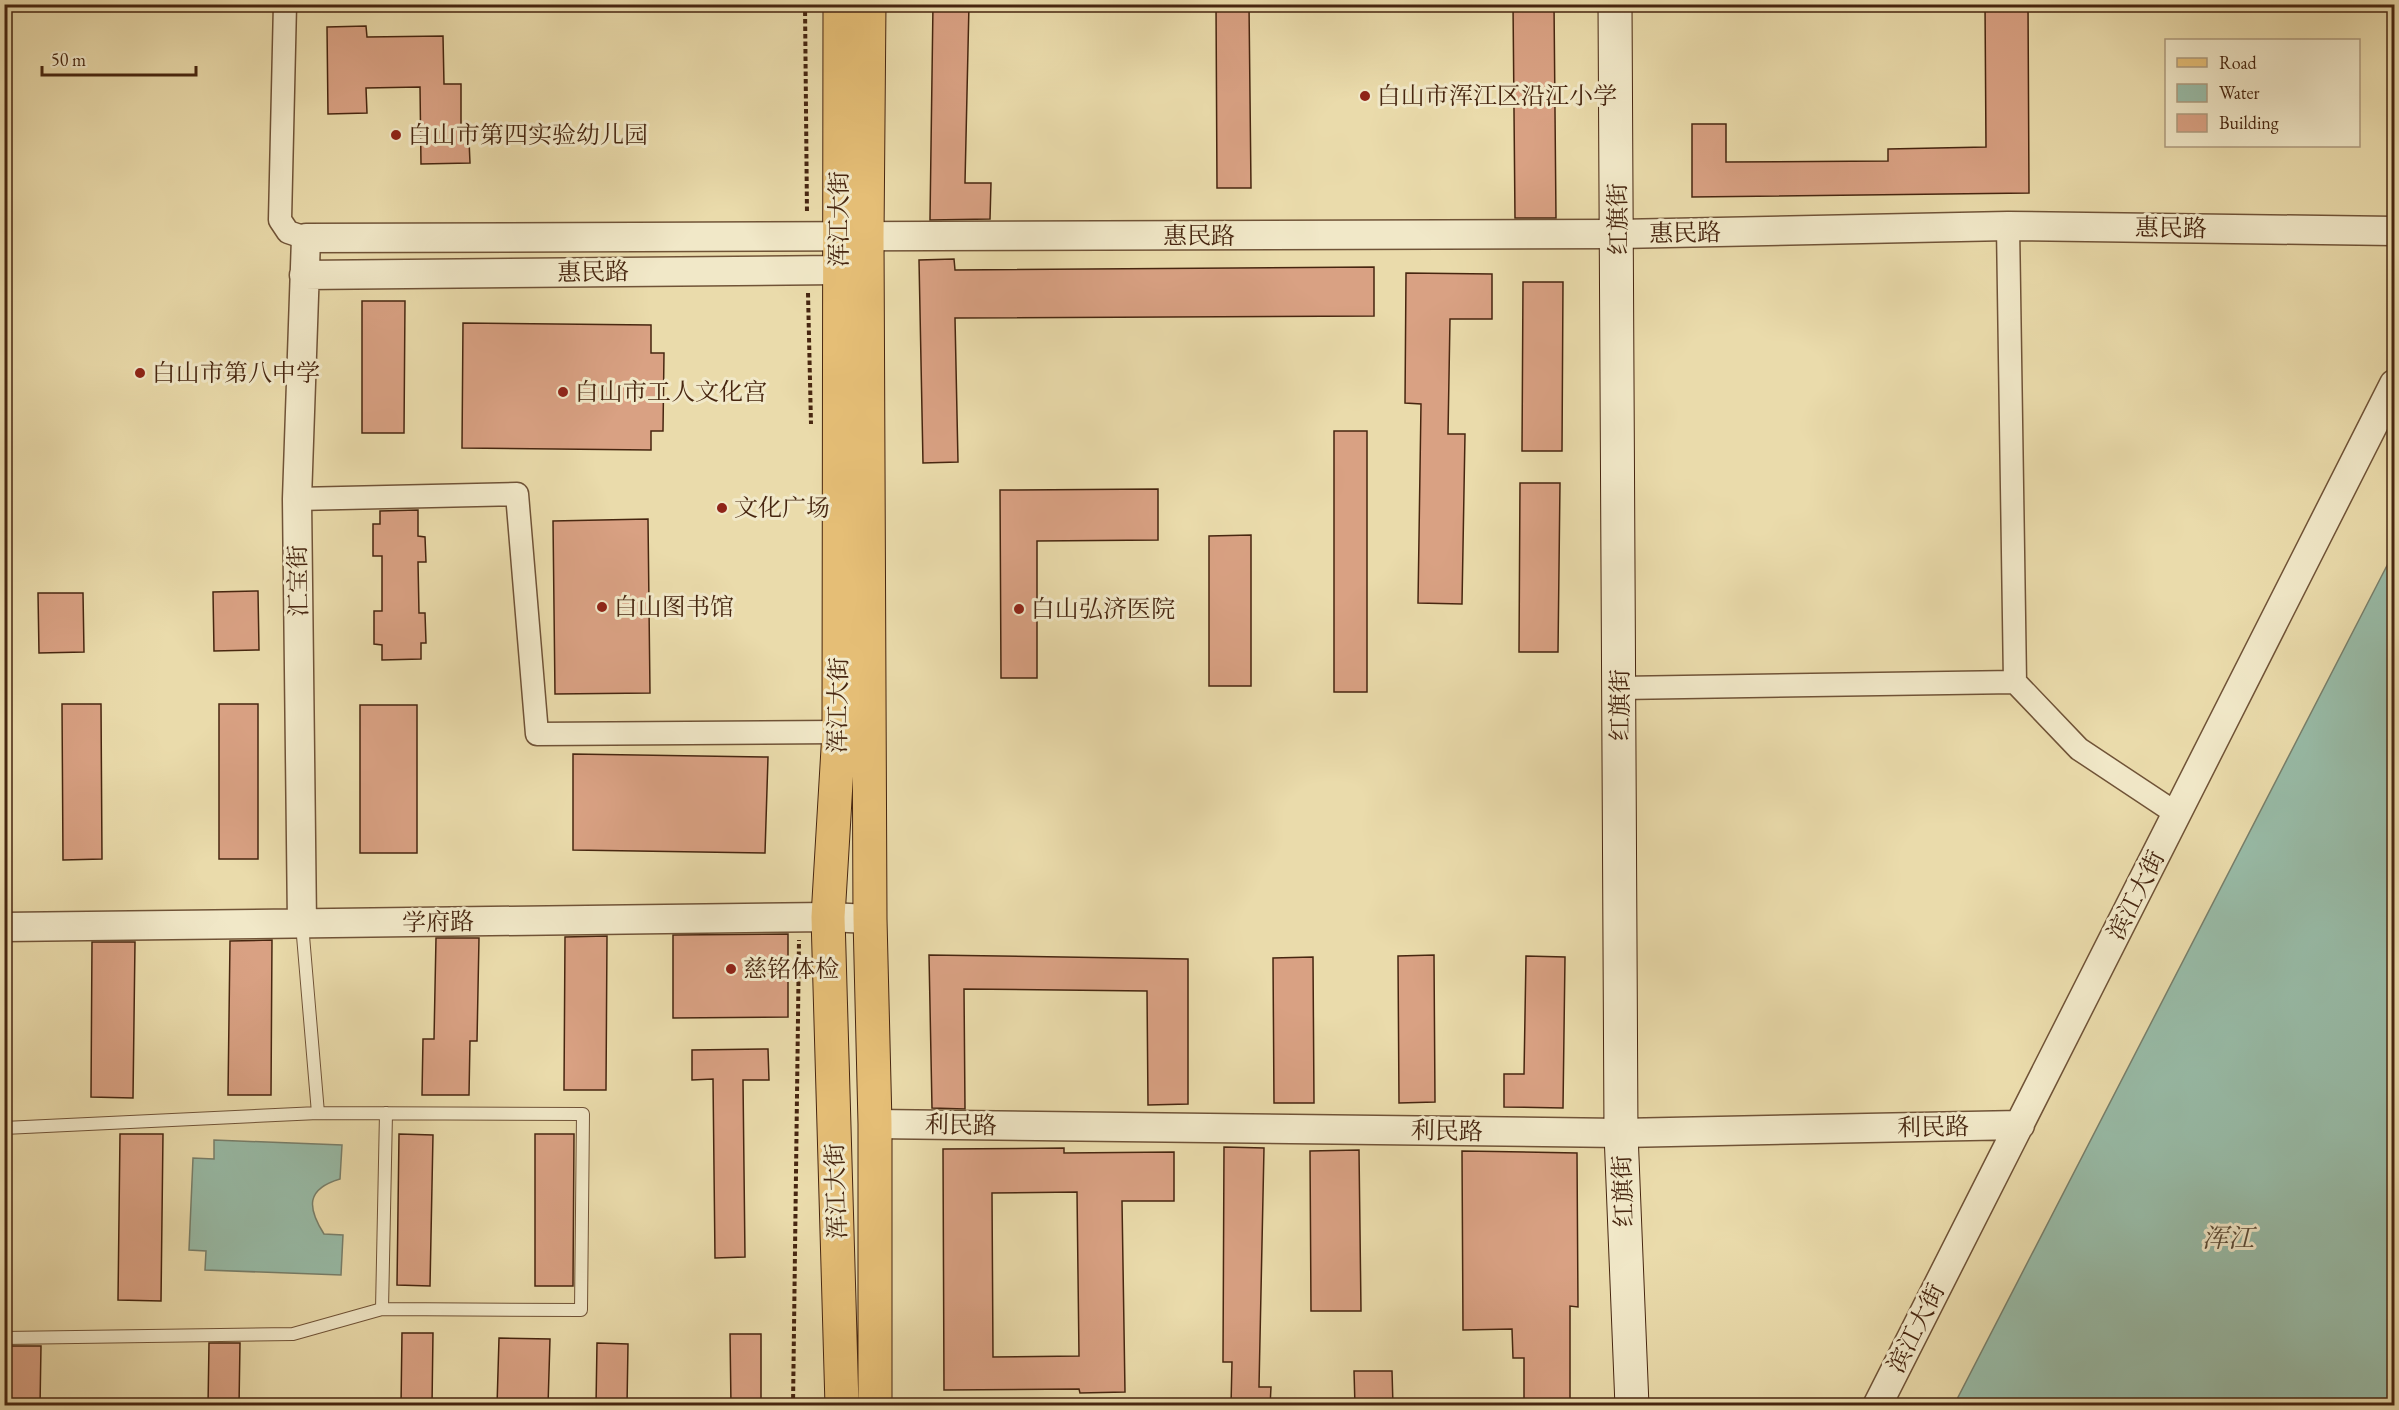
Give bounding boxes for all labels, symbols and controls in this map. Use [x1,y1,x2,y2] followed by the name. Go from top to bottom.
[42,39,196,77] scale bar
[2165,39,2360,147] legend
[51,48,86,71] text: 50 m
[2219,51,2258,74] text: Road
[1377,80,1617,111] place label: 白山市浑江区沿江小学
[2219,81,2260,104] text: Water
[1358,89,1372,103] marker: 白山市浑江区沿江小学
[2219,111,2279,134] text: Building
[408,119,648,150] place label: 白山市第四实验幼儿园
[389,128,403,142] marker: 白山市第四实验幼儿园
[823,171,854,267] street label: 浑江大街
[1601,183,1634,255] street label: 红旗街
[2135,211,2207,244] street label: 惠民路
[1649,216,1721,249] street label: 惠民路
[1163,220,1235,251] street label: 惠民路
[557,255,629,288] street label: 惠民路
[152,357,320,388] place label: 白山市第八中学
[133,366,147,380] marker: 白山市第八中学
[575,376,767,407] place label: 白山市工人文化宫
[556,385,570,399] marker: 白山市工人文化宫
[734,492,830,523] place label: 文化广场
[715,501,729,515] marker: 文化广场
[281,545,314,617] street label: 汇宝街
[614,591,734,622] place label: 白山图书馆
[1031,593,1175,624] place label: 白山弘济医院
[595,600,609,614] marker: 白山图书馆
[1012,602,1026,616] marker: 白山弘济医院
[821,657,854,753] street label: 浑江大街
[1604,669,1635,741] street label: 红旗街
[2100,845,2171,945] street label: 滨江大街
[402,905,474,938] street label: 学府路
[743,953,839,984] place label: 慈铭体检
[724,962,738,976] marker: 慈铭体检
[925,1108,997,1141] street label: 利民路
[1897,1110,1969,1143] street label: 利民路
[1411,1114,1483,1147] street label: 利民路
[818,1143,853,1240] street label: 浑江大街
[1606,1154,1639,1228] street label: 红旗街
[2202,1221,2258,1255] water label: 浑江
[1880,1278,1951,1378] street label: 滨江大街

